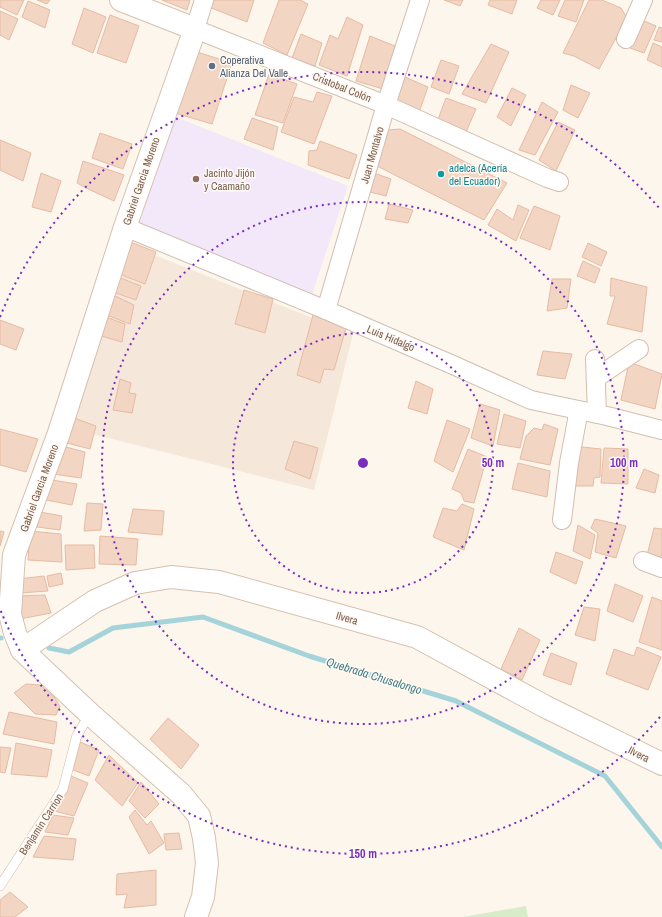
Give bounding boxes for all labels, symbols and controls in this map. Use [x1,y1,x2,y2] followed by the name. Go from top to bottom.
[219,53,288,80] place label: Coperativa Alianza Del Valle
[207,61,217,71] marker: Coperativa Alianza Del Valle
[311,69,373,105] street label: Cristobal Colón
[357,125,387,185] street label: Juan Montalvo
[119,135,163,227] street label: Gabriel Garcia Moreno
[449,161,507,188] place label: adelca (Acería del Ecuador)
[204,166,255,193] place label: Jacinto Jijón y Caamaño
[436,169,446,179] marker: adelca (Acería del Ecuador)
[191,174,201,184] marker: Jacinto Jijón y Caamaño
[365,322,417,354] street label: Luis Hidalgo
[17,442,61,534] street label: Gabriel Garcia Moreno
[482,455,504,471] text: 50 m
[610,455,638,471] text: 100 m
[356,456,370,470] centre of rings
[334,608,360,628] street label: Ilvera
[324,654,424,698] water label: Quebrada Chusalongo
[626,743,652,765] street label: Ilvera
[16,791,66,857] street label: Benjamin Carrion
[349,846,377,862] text: 150 m

